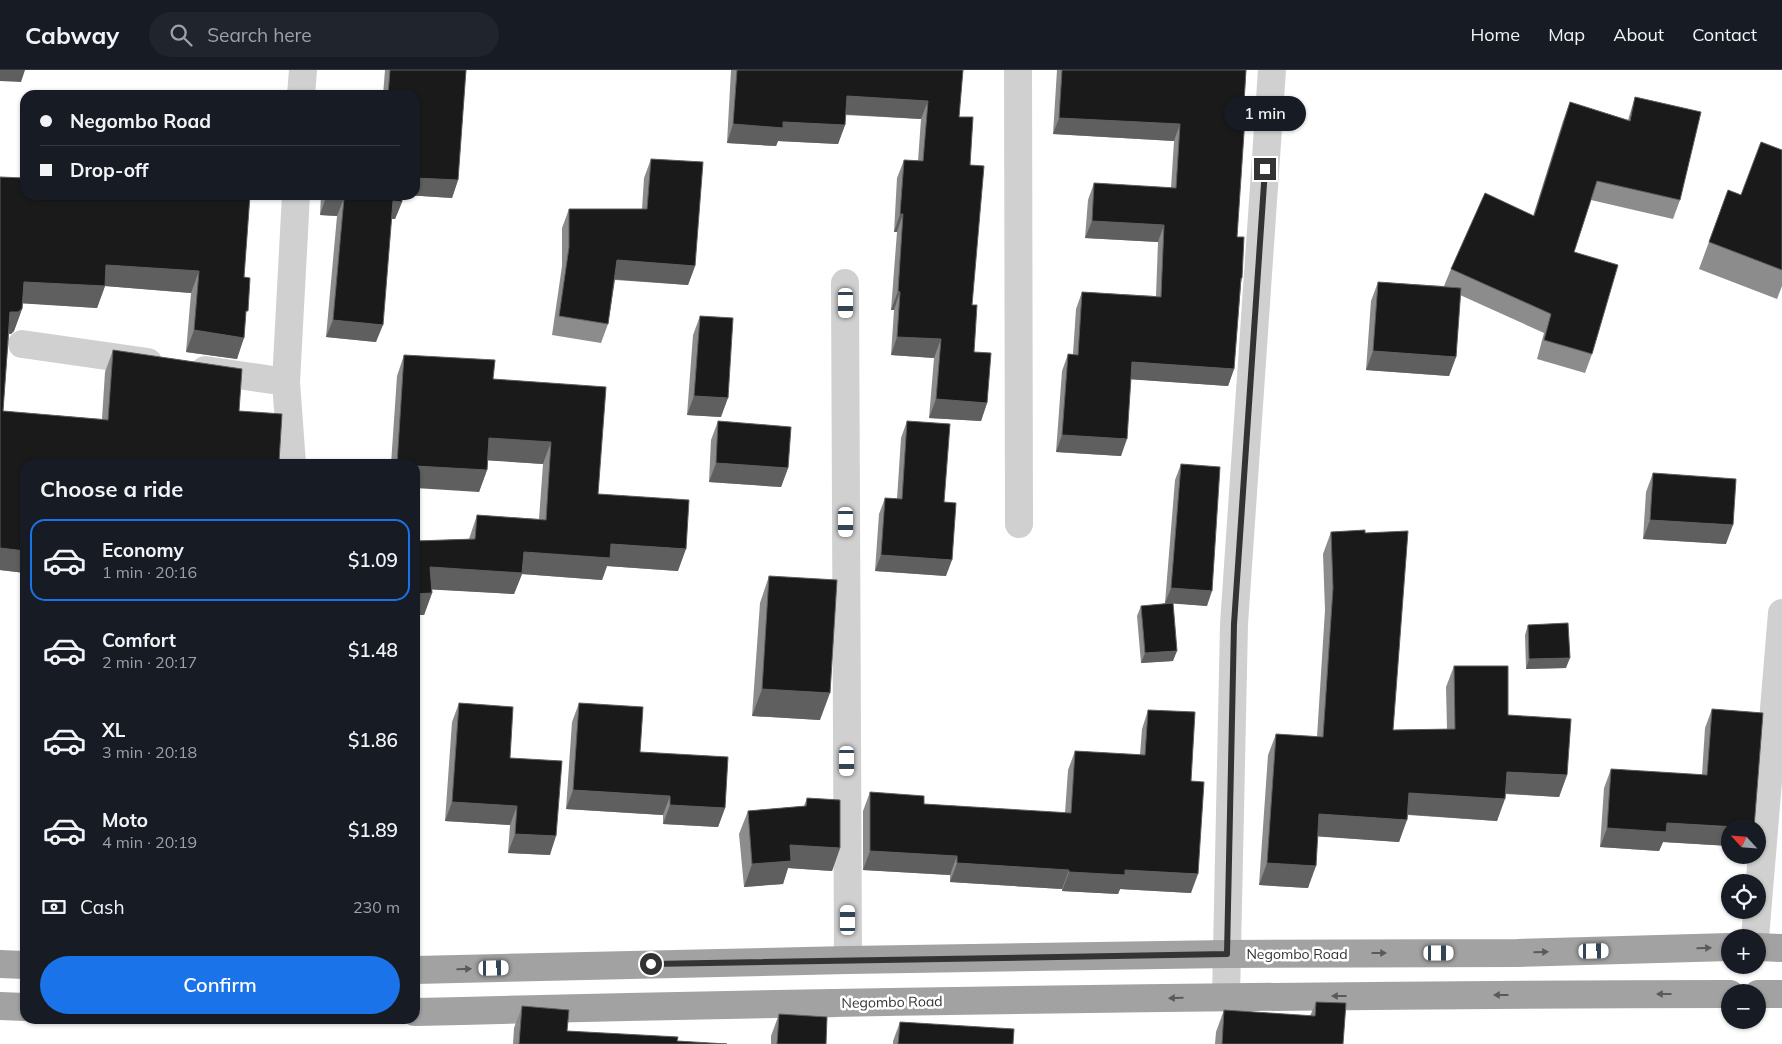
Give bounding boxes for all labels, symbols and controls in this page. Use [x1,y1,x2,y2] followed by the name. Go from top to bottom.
[149,12,499,57] search box
[25,20,119,50] text: Cabway
[167,21,195,49] icon: search
[207,23,312,47] text: Search here
[1470,23,1520,46] text: Home
[1548,23,1585,46] text: Map
[1613,23,1664,46] text: About
[1692,23,1757,46] text: Contact
[1224,97,1306,132] callout: 1 min
[1244,103,1286,123] text: 1 min
[70,109,211,133] text: Negombo Road
[70,158,148,182] text: Drop-off
[1254,158,1276,180] route end
[838,288,853,318] car
[40,475,183,503] text: Choose a ride
[838,507,853,537] car
[42,538,87,583] icon: car
[102,538,184,562] text: Economy
[348,548,398,572] text: $1.09
[102,562,197,582] text: 1 min · 20:16
[42,628,87,673] icon: car
[102,628,176,652] text: Comfort
[348,638,398,662] text: $1.48
[102,652,197,672] text: 2 min · 20:17
[42,718,87,763] icon: car
[102,718,125,742] text: XL
[348,728,398,752] text: $1.86
[102,742,197,762] text: 3 min · 20:18
[839,746,854,776] car
[42,808,87,853] icon: car
[102,808,148,832] text: Moto
[348,818,398,842] text: $1.89
[1721,819,1766,864] north arrow
[1721,819,1766,1029] map controls
[102,832,197,852] text: 4 min · 20:19
[1721,874,1766,919] button: locate
[40,893,68,921] icon: cash
[80,895,125,919] text: Cash
[353,897,400,917] text: 230 m
[840,905,855,935] car
[1721,929,1766,974] button: +
[1578,943,1609,959] car
[1696,944,1712,952] one-way arrow
[1246,945,1348,963] street label: Negombo Road
[1424,946,1454,961] car
[1533,948,1549,956] one-way arrow
[1371,949,1387,957] one-way arrow
[640,953,662,975] route start
[40,956,400,1014] button: Confirm
[478,960,509,976] car
[456,965,472,973] one-way arrow
[1721,984,1766,1029] button: −
[1656,990,1672,998] one-way arrow
[1493,991,1509,999] one-way arrow
[841,992,943,1012] street label: Negombo Road
[1331,992,1347,1000] one-way arrow
[1168,994,1184,1002] one-way arrow

